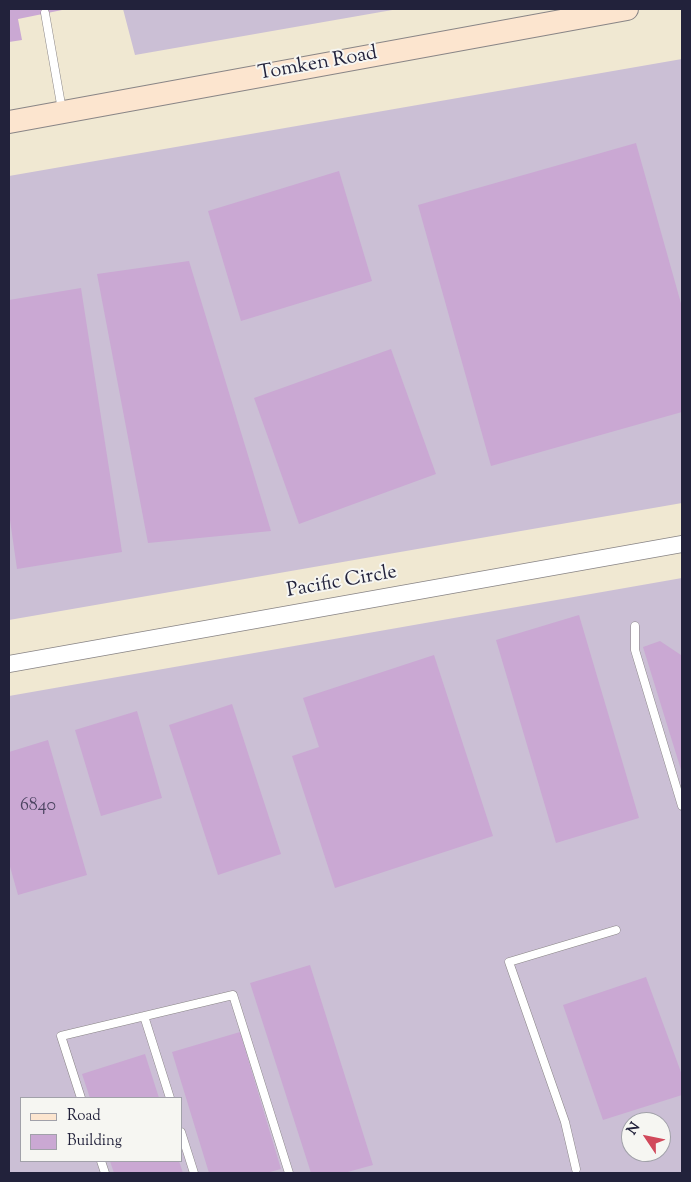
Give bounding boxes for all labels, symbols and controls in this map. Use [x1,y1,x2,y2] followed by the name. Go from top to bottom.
[257,43,379,87] street label: Tomken Road
[285,562,399,604] street label: Pacific Circle
[20,796,56,818] house number: 6840
[20,1097,182,1162] legend
[67,1106,101,1127] text: Road
[621,1112,671,1162] north arrow
[623,1119,646,1139] text: N
[67,1131,122,1152] text: Building

